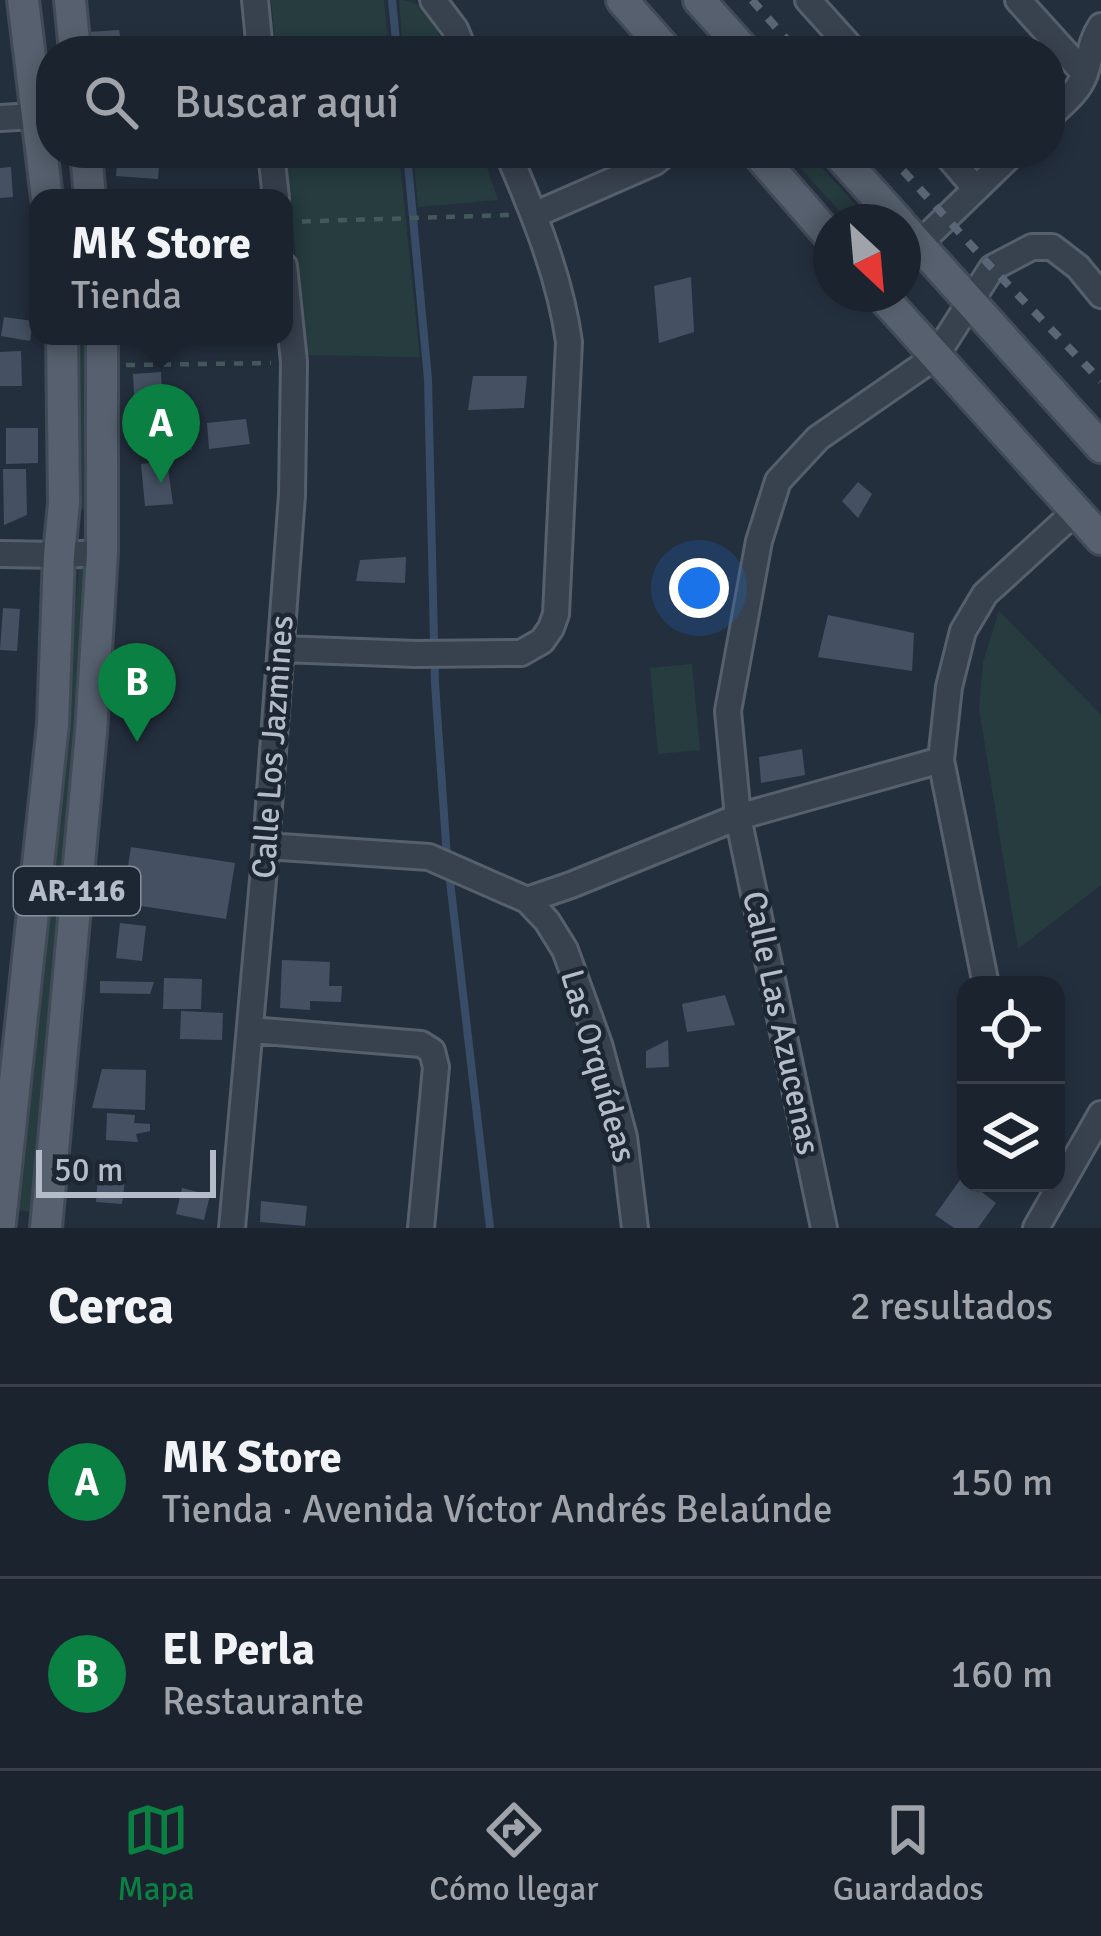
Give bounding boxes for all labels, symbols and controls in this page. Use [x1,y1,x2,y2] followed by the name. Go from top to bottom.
[36,36,1065,168] search box
[78,69,144,135] icon: search
[174,75,399,130] text: Buscar aquí
[29,189,293,345] popup
[813,204,921,312] north arrow
[71,216,251,271] text: MK Store
[71,271,182,319] text: Tienda
[122,384,200,483] pin: A
[669,558,729,618] your location
[243,614,303,880] street label: Calle Los Jazmines
[98,643,176,742] pin: B
[14,867,140,915] road number: AR-116
[733,888,829,1158] street label: Calle Las Azucenas
[551,965,645,1167] street label: Las Orquídeas
[957,976,1065,1192] map controls
[957,976,1065,1084] button: locate
[957,1084,1065,1192] button: layers
[36,1144,216,1197] scale bar
[54,1150,123,1191] text: 50 m
[48,1275,174,1338] text: Cerca
[850,1282,1053,1330] text: 2 resultados
[162,1430,342,1485] text: MK Store
[75,1458,99,1506] text: A
[950,1458,1053,1506] text: 150 m
[162,1485,833,1533] text: Tienda · Avenida Víctor Andrés Belaúnde
[162,1622,315,1677] text: El Perla
[75,1650,99,1698] text: B
[950,1650,1053,1698] text: 160 m
[162,1677,364,1725] text: Restaurante
[117,1797,195,1910] tab: Mapa
[429,1797,598,1910] tab: Cómo llegar
[833,1797,984,1910] tab: Guardados

